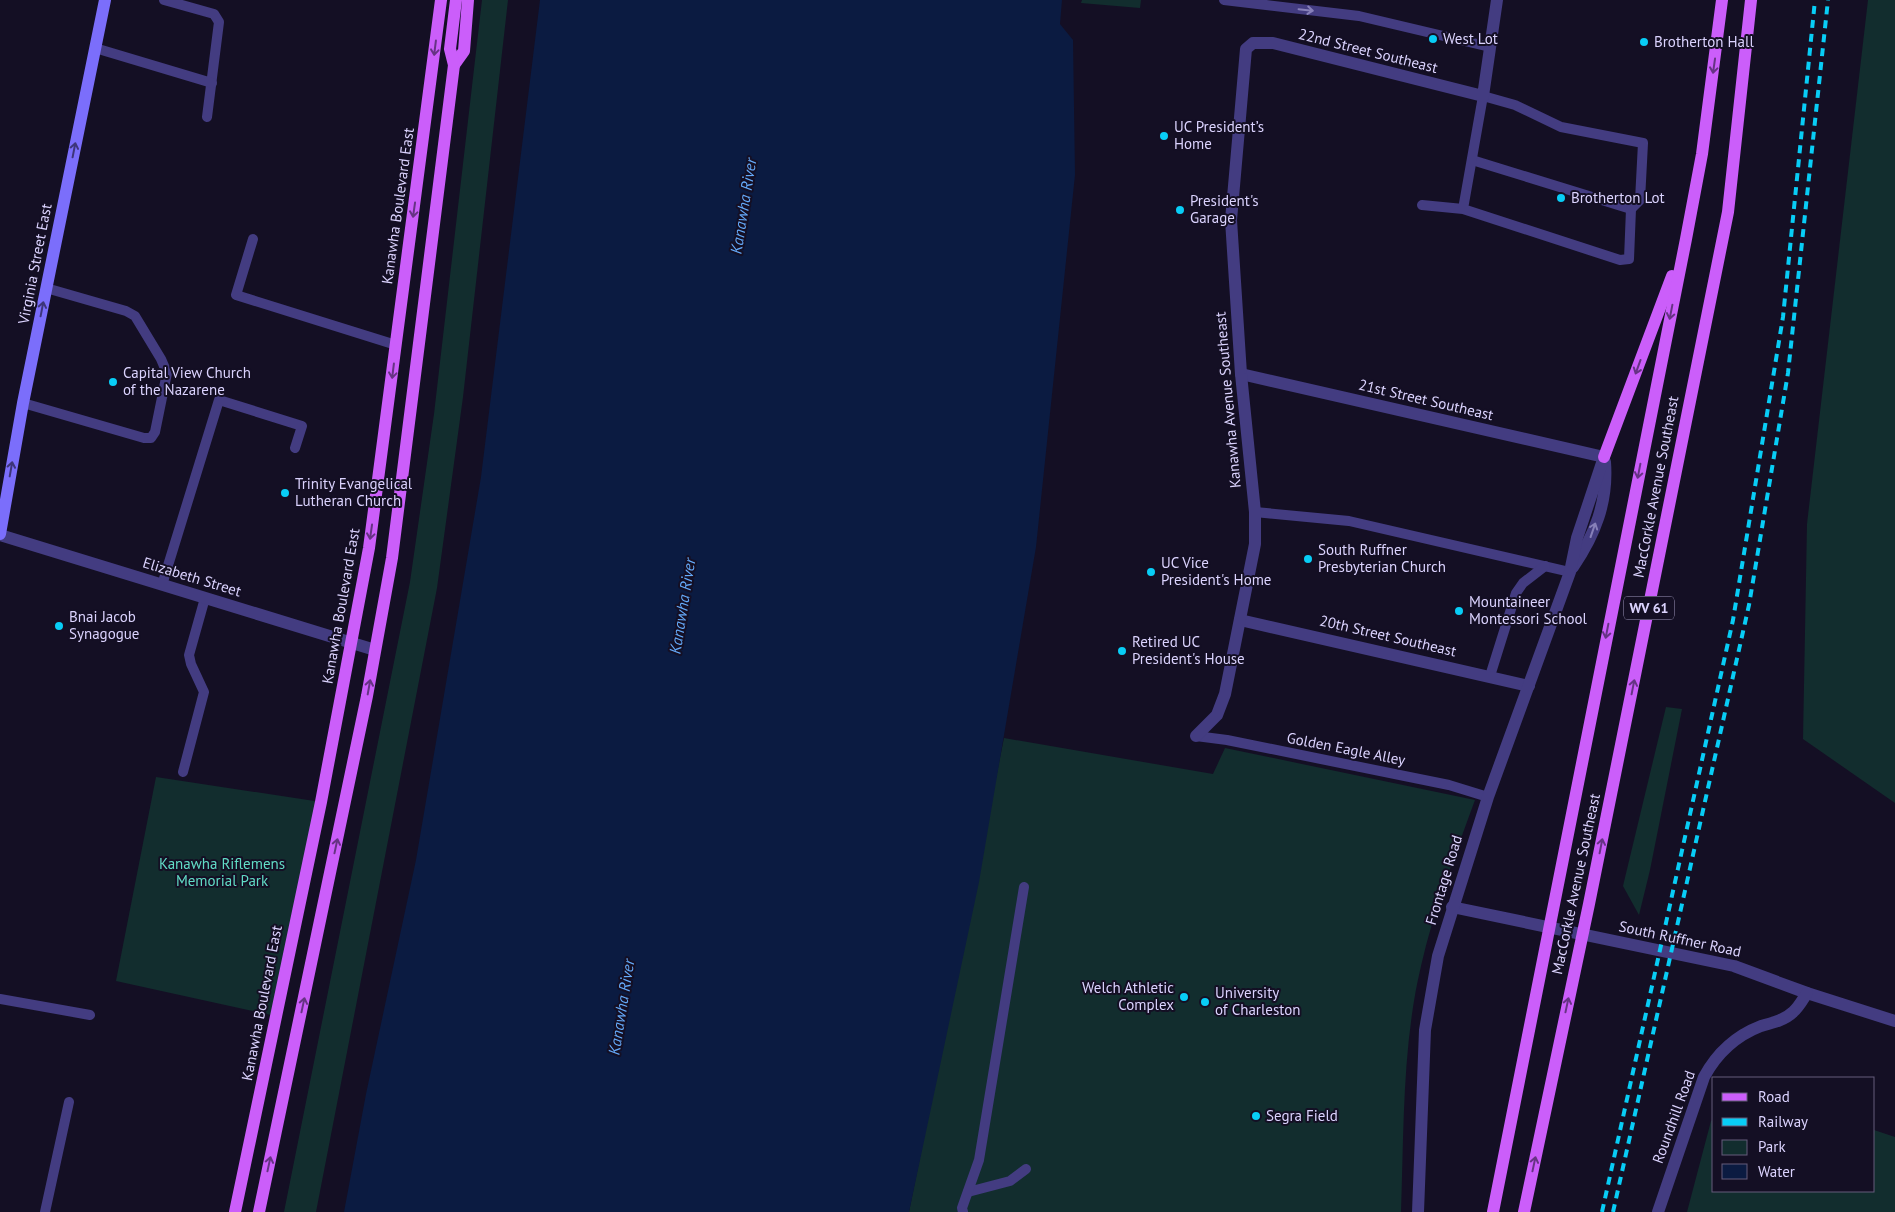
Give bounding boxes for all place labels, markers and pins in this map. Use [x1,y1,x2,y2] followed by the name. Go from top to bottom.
[1443,29,1498,48] place label: West Lot
[1654,32,1754,51] place label: Brotherton Hall
[1427,33,1439,45] marker: West Lot
[1638,36,1650,48] marker: Brotherton Hall
[1174,117,1264,153] place label: UC President’s Home
[1158,130,1170,142] marker: UC President’s Home
[1571,188,1665,207] place label: Brotherton Lot
[1190,191,1259,227] place label: President's Garage
[1555,192,1567,204] marker: Brotherton Lot
[1174,204,1186,216] marker: President's Garage
[123,363,251,399] place label: Capital View Church of the Nazarene
[107,376,119,388] marker: Capital View Church of the Nazarene
[295,474,413,510] place label: Trinity Evangelical Lutheran Church
[279,487,291,499] marker: Trinity Evangelical Lutheran Church
[1318,540,1446,576] place label: South Ruffner Presbyterian Church
[1161,553,1271,589] place label: UC Vice President's Home
[1302,553,1314,565] marker: South Ruffner Presbyterian Church
[1145,566,1157,578] marker: UC Vice President's Home
[1469,592,1587,628] place label: Mountaineer Montessori School
[1453,605,1465,617] marker: Mountaineer Montessori School
[69,607,139,643] place label: Bnai Jacob Synagogue
[53,620,65,632] marker: Bnai Jacob Synagogue
[1132,632,1245,668] place label: Retired UC President's House
[1116,645,1128,657] marker: Retired UC President's House
[1082,978,1174,1014] place label: Welch Athletic Complex
[1215,983,1300,1019] place label: University of Charleston
[1178,991,1190,1003] marker: Welch Athletic Complex
[1199,996,1211,1008] marker: University of Charleston
[1266,1106,1338,1125] place label: Segra Field
[1250,1110,1262,1122] marker: Segra Field

